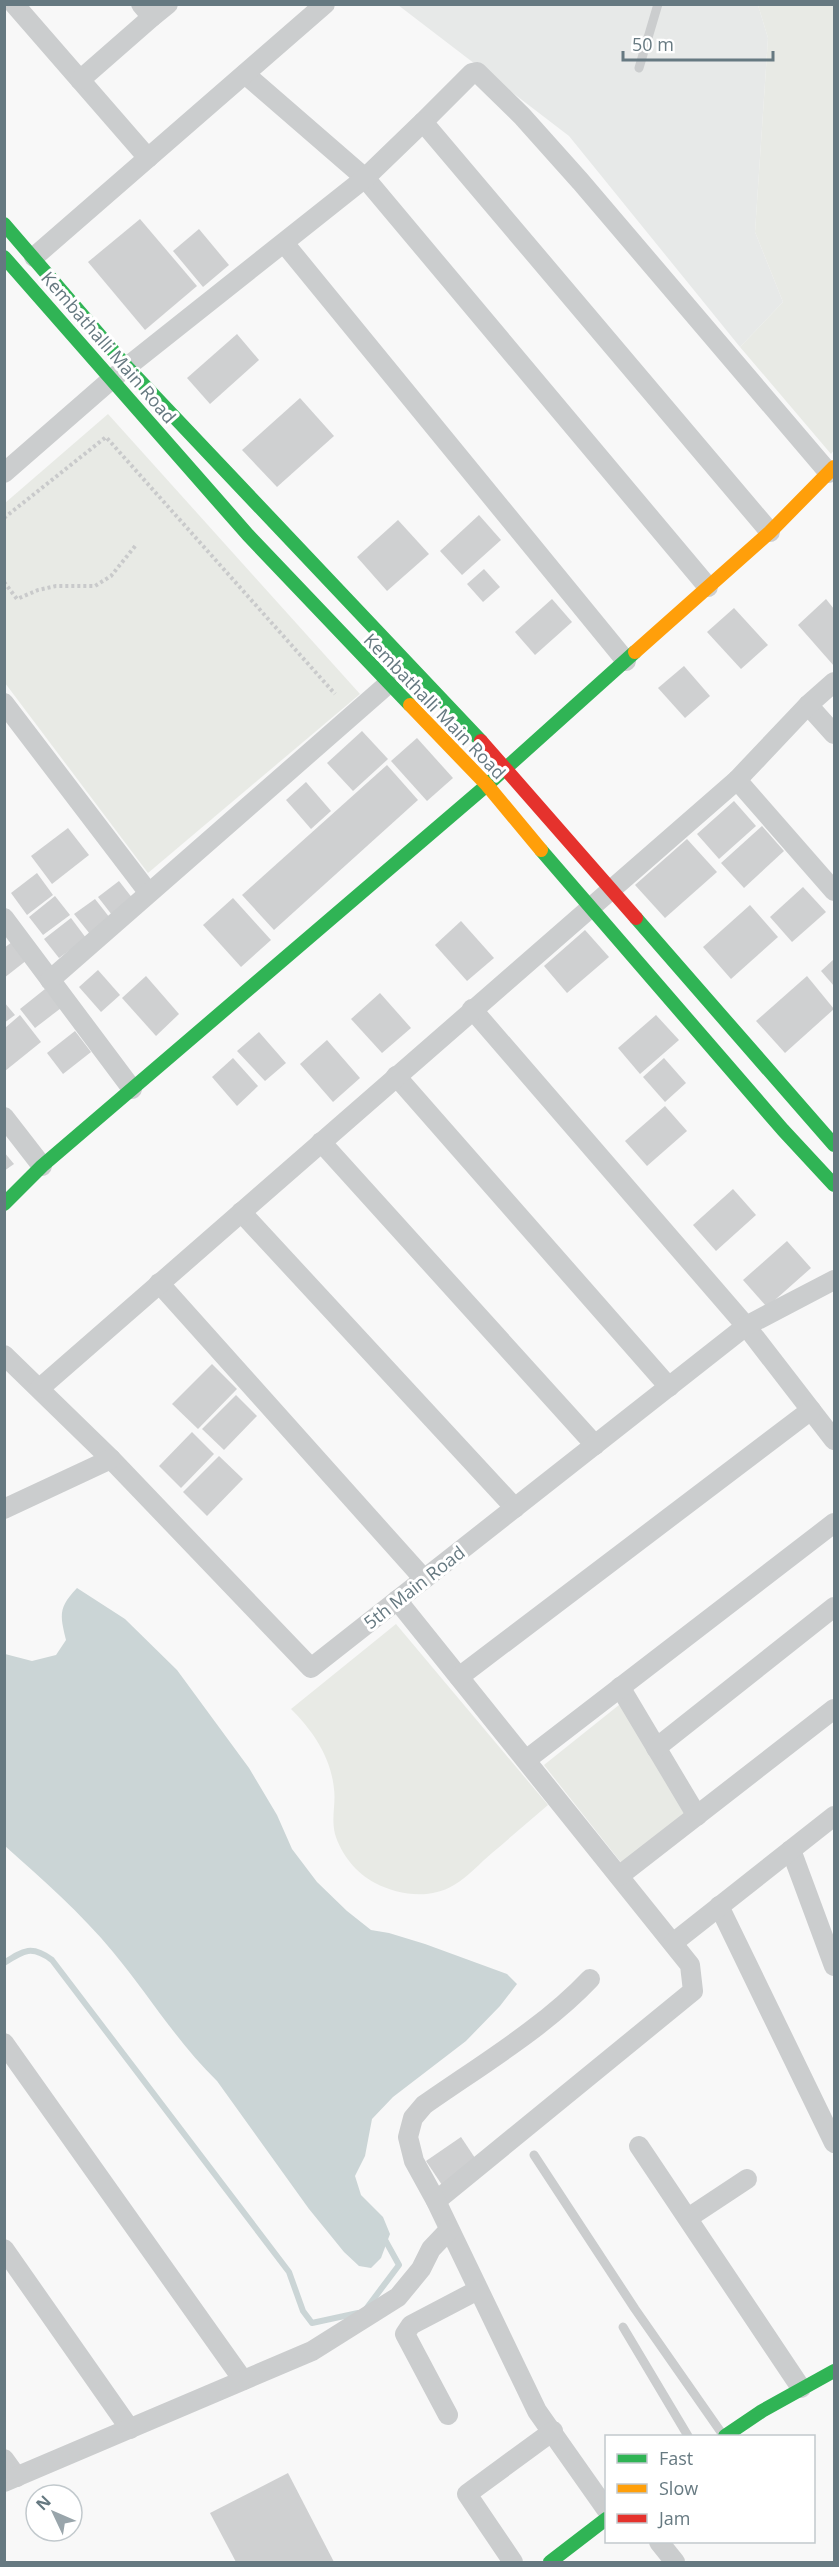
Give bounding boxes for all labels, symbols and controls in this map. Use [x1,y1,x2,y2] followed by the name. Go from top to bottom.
[623,24,773,62] scale bar
[632,32,674,56] text: 50 m
[36,266,182,428] street label: Kembathalli Main Road
[359,628,511,784] street label: Kembathalli Main Road
[359,1540,469,1634] street label: 5th Main Road
[605,2435,815,2543] legend
[659,2446,693,2470] text: Fast
[659,2476,698,2500] text: Slow
[24,2483,84,2543] north arrow
[31,2490,56,2515] text: N
[657,2506,691,2530] text: Jam

